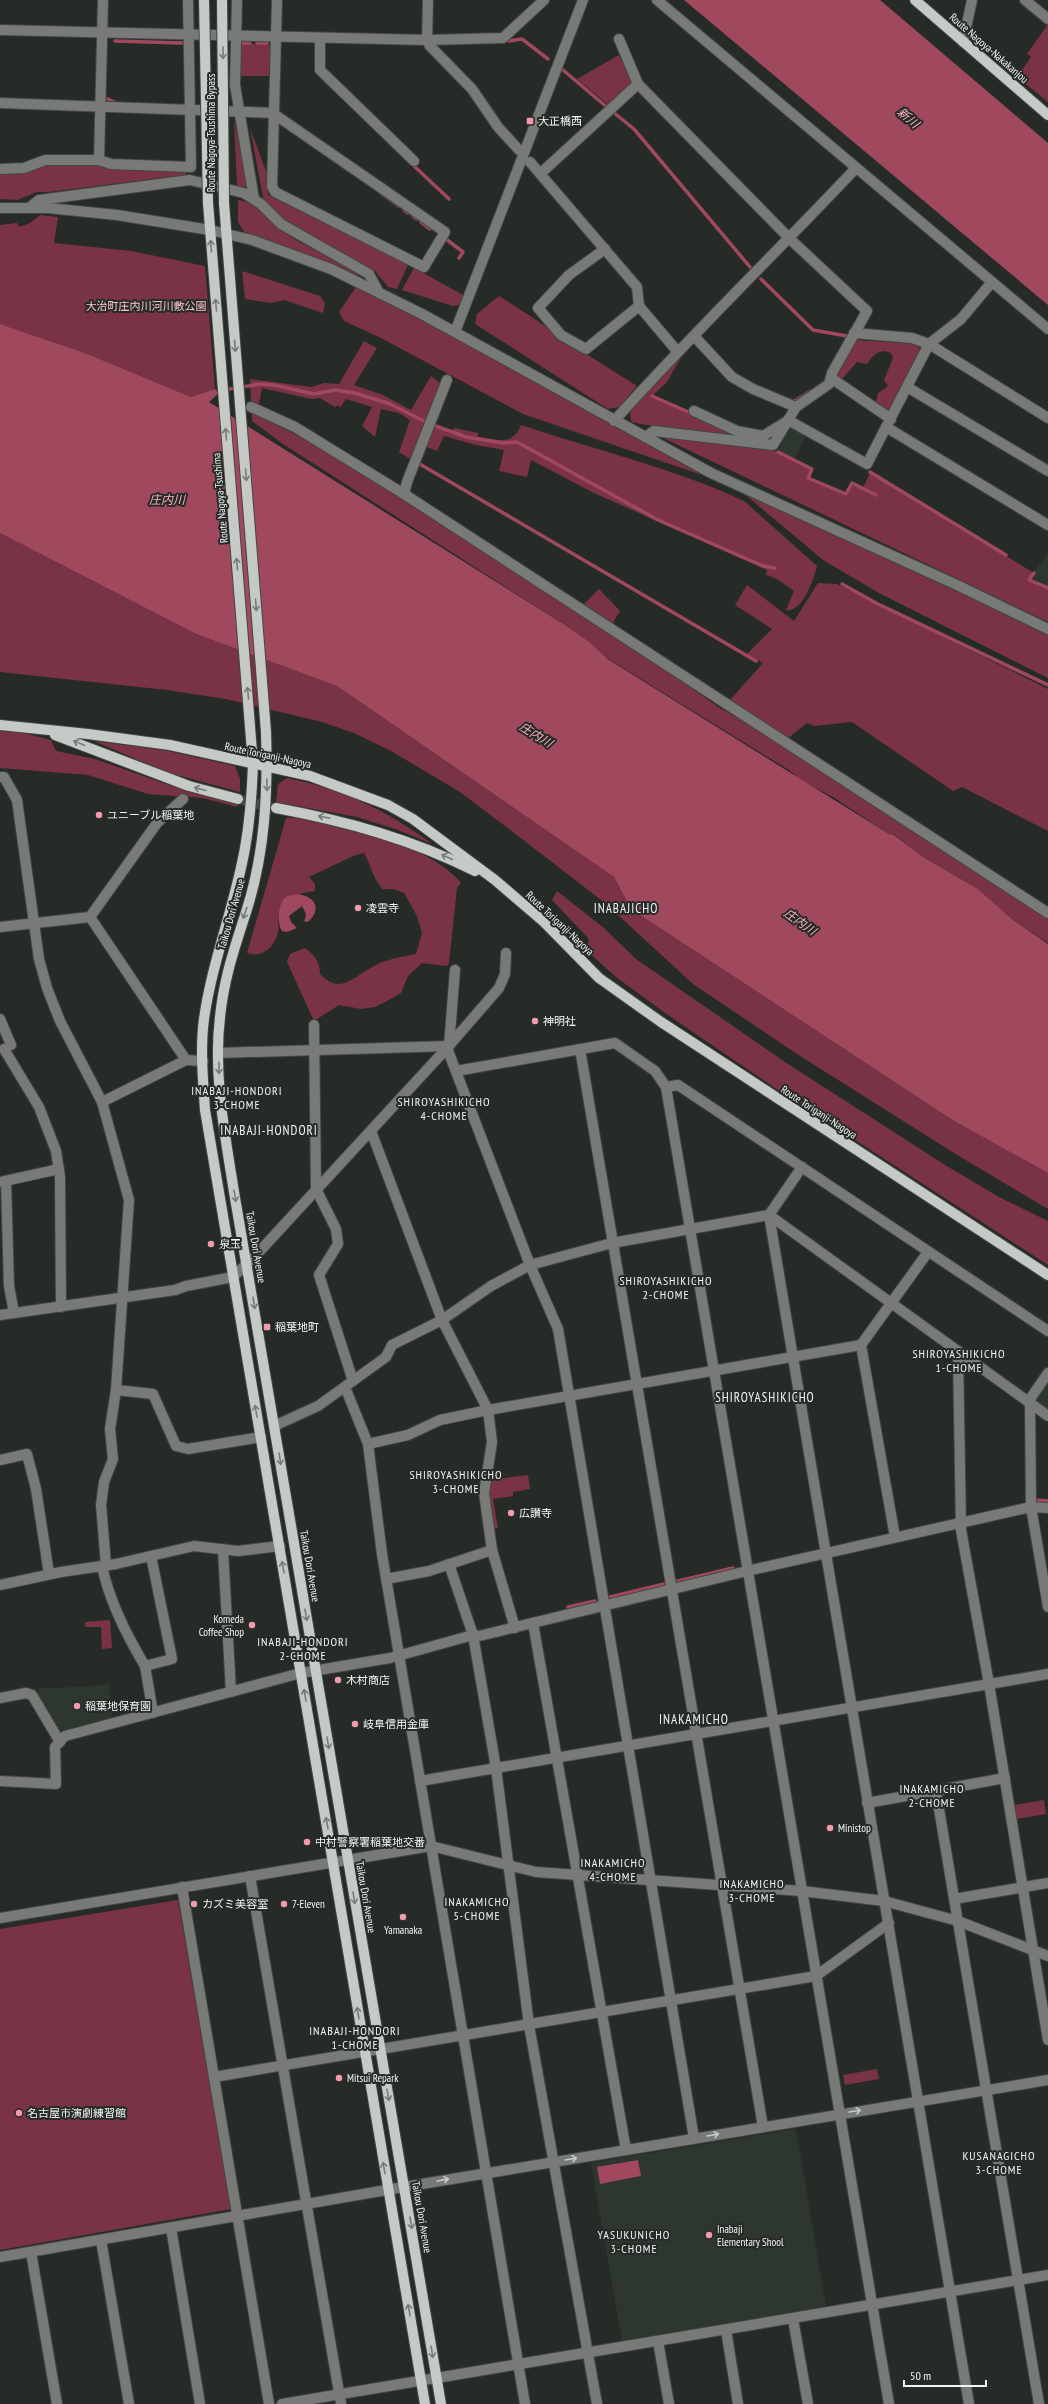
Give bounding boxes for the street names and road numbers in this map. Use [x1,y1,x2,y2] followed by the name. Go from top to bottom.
[947,10,1032,86] street label: Route Nagoya-Nakakanjou
[204,73,218,192] street label: Route Nagoya-Tsushima Bypass
[209,452,231,544] street label: Route Nagoya-Tsushima
[223,739,313,771] street label: Route Toriganji-Nagoya
[214,877,248,951] street label: Taikou Dori Avenue
[523,888,597,958] street label: Route Toriganji-Nagoya
[778,1082,860,1142] street label: Route Toriganji-Nagoya
[243,1210,269,1284] street label: Taikou Dori Avenue
[297,1529,323,1603] street label: Taikou Dori Avenue
[353,1860,379,1934] street label: Taikou Dori Avenue
[409,2180,435,2254] street label: Taikou Dori Avenue

